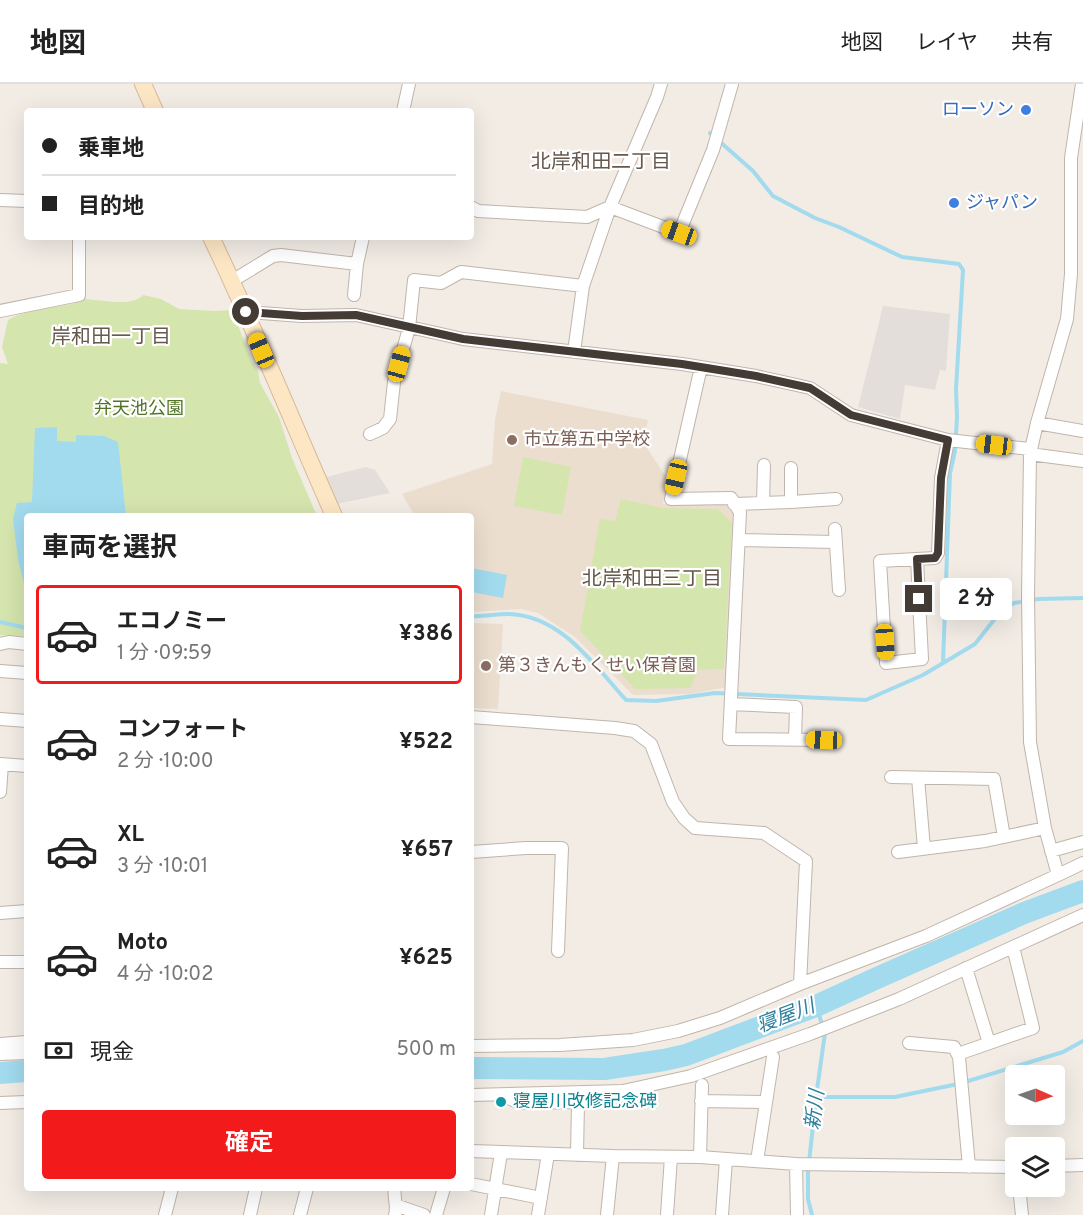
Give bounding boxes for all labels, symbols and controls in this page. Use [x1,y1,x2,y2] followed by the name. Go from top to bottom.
[30,27,86,63] text: 地図
[841,30,883,57] text: 地図
[916,30,978,57] text: レイヤ
[1011,30,1053,57] text: 共有
[942,99,1014,122] place label: ローソン
[1019,103,1033,117] marker: ローソン
[78,136,144,163] text: 乗車地
[531,150,671,176] district label: 北岸和田二丁目
[966,192,1038,215] place label: ジャパン
[78,194,144,221] text: 目的地
[947,196,961,210] marker: ジャパン
[659,218,699,248] car
[232,298,259,325] route start
[51,325,171,351] district label: 岸和田一丁目
[246,330,276,370] car
[386,344,412,384] car
[94,398,184,421] park label: 弁天池公園
[524,429,650,452] place label: 市立第五中学校
[505,433,519,447] marker: 市立第五中学校
[975,434,1013,456] car
[663,457,689,497] car
[42,532,177,566] text: 車両を選択
[582,567,722,593] district label: 北岸和田三丁目
[940,578,1012,620] callout: 2 分
[905,585,932,612] route end
[957,586,995,612] text: 2 分
[45,608,99,662] icon: car
[117,609,227,636] text: エコノミー
[399,621,453,648] text: ¥386
[875,623,895,661] car
[117,641,212,667] text: 1 分 · 09:59
[498,655,696,678] place label: 第３きんもくせい保育園
[479,659,493,673] marker: 第３きんもくせい保育園
[45,716,99,770] icon: car
[117,717,248,744] text: コンフォート
[399,729,453,756] text: ¥522
[806,730,842,750] car
[117,749,214,775] text: 2 分 · 10:00
[117,822,144,849] text: XL
[45,824,99,878] icon: car
[401,837,453,864] text: ¥657
[117,854,208,880] text: 3 分 · 10:01
[117,930,168,957] text: Moto
[45,932,99,986] icon: car
[399,945,453,972] text: ¥625
[117,962,213,988] text: 4 分 · 10:02
[753,993,821,1040] water label: 寝屋川
[42,1034,75,1067] icon: cash
[396,1037,456,1063] text: 500 m
[90,1040,134,1067] text: 現金
[1005,1065,1065,1125] north arrow
[1005,1065,1065,1197] map controls
[801,1087,832,1131] water label: 新川
[513,1091,657,1114] place label: 寝屋川改修記念碑
[494,1095,508,1109] marker: 寝屋川改修記念碑
[42,1110,456,1179] button: 確定
[1005,1137,1065,1197] button: layers

